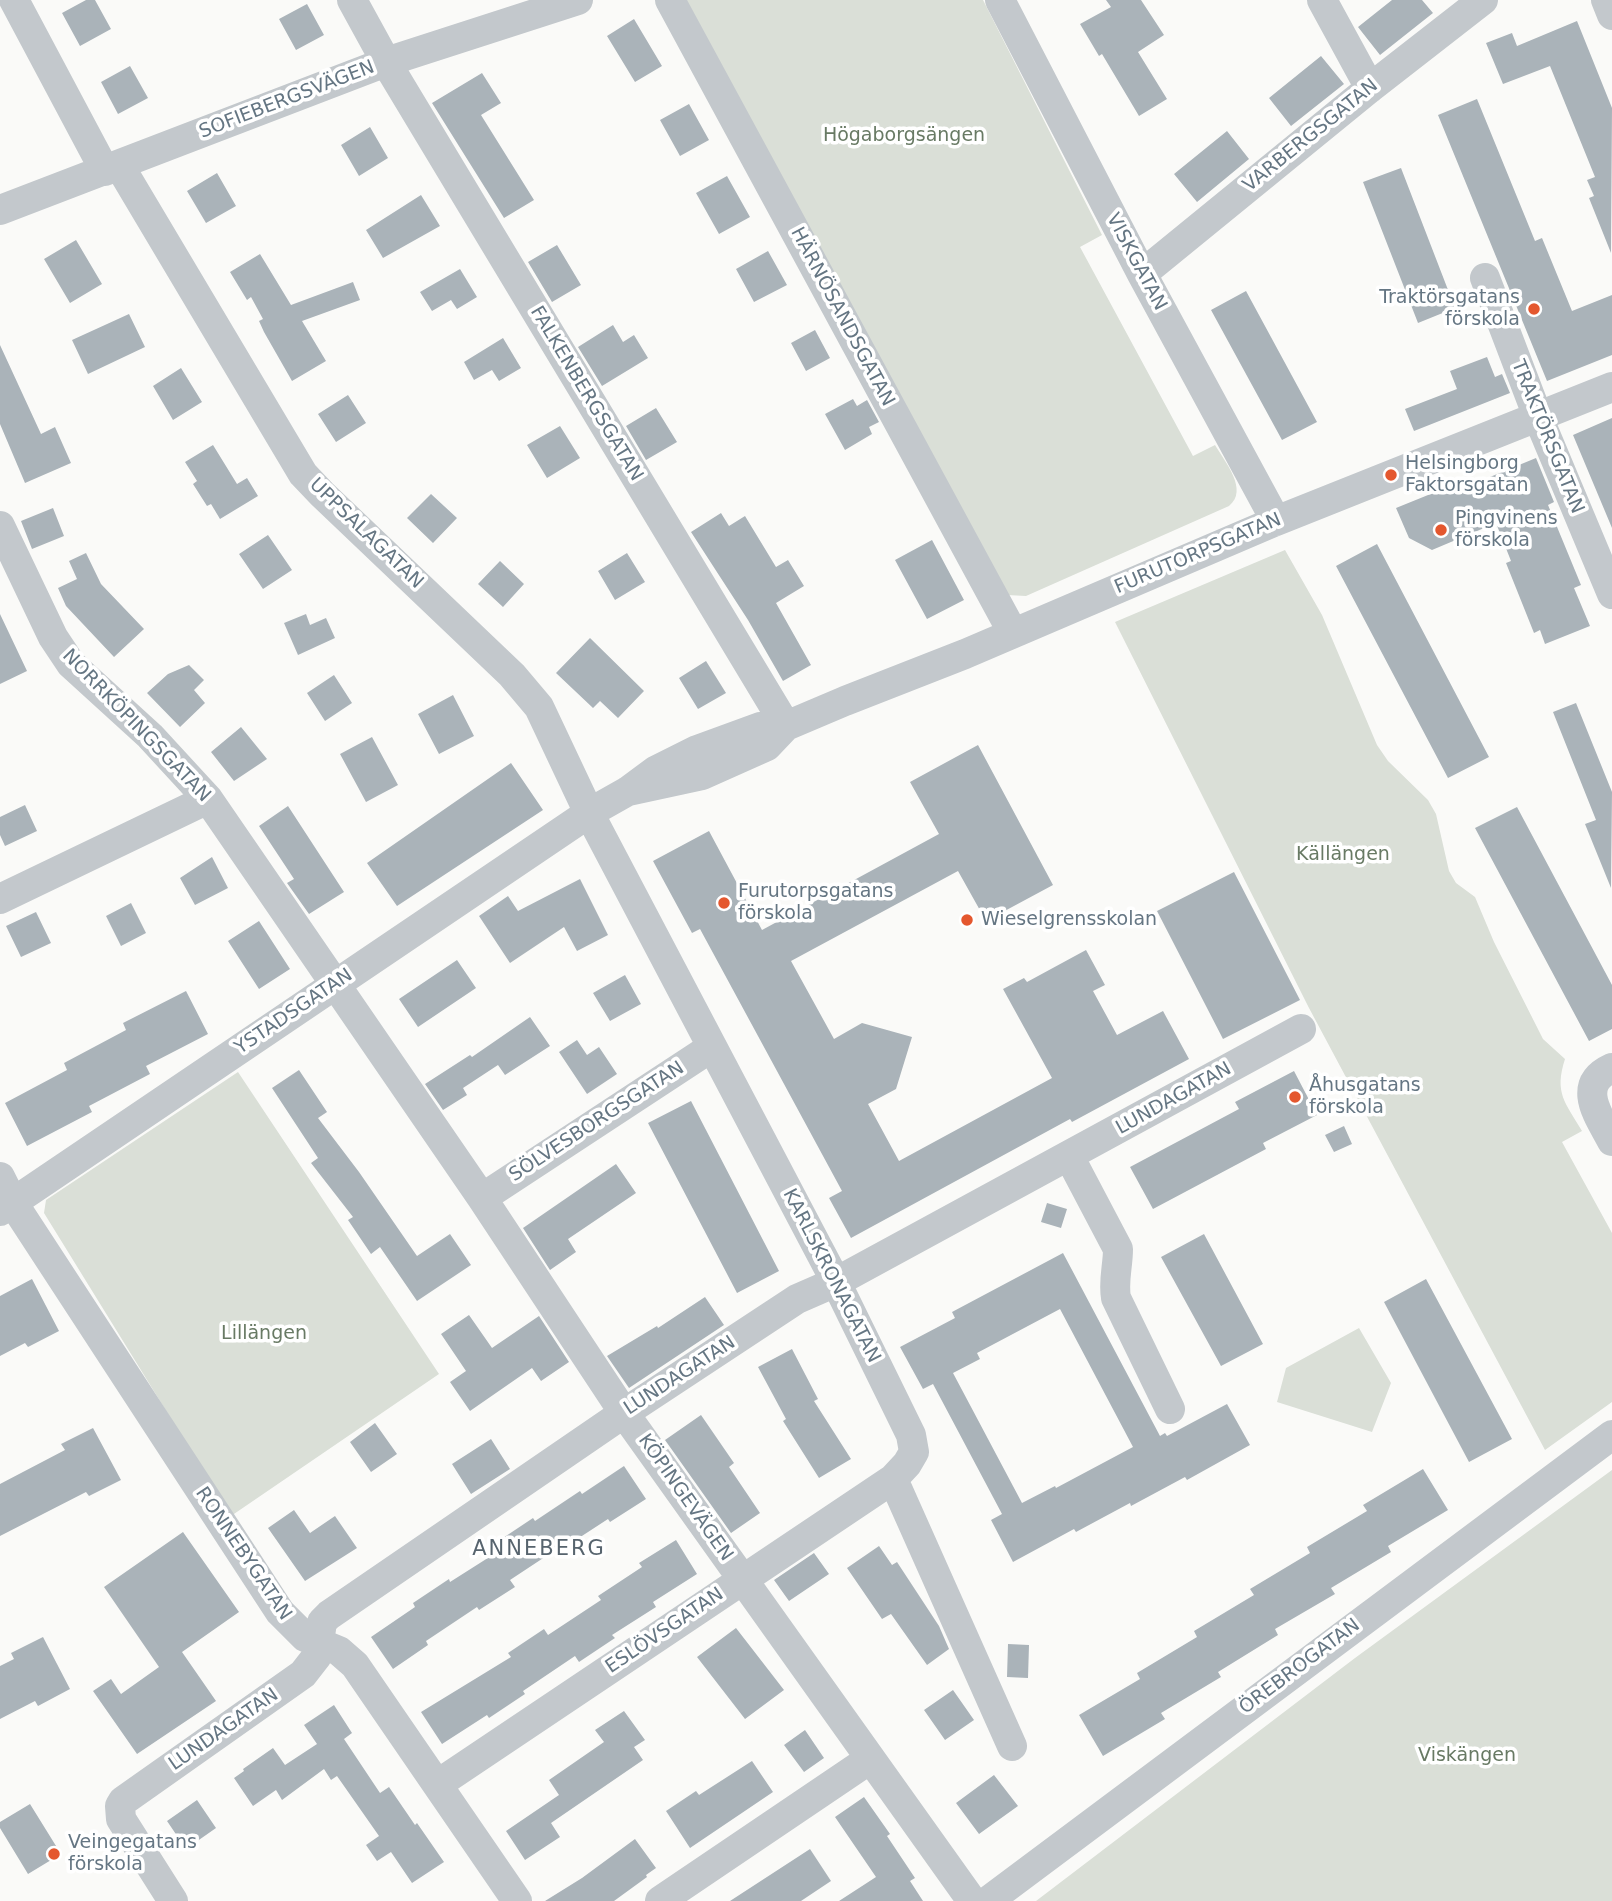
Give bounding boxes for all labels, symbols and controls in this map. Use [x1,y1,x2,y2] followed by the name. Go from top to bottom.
[196,56,378,144] street label: SOFIEBERGSVÄGEN
[1239,75,1383,197] street label: VARBERGSGATAN
[823,125,985,147] park label: Högaborgsängen
[1101,210,1171,314] street label: VISKGATAN
[785,224,899,410] street label: HÄRNÖSANDSGATAN
[1379,287,1520,331] place label: Traktörsgatans förskola
[1526,301,1542,317] marker: Traktörsgatans förskola
[525,302,647,486] street label: FALKENBERGSGATAN
[1506,357,1588,517] street label: TRAKTÖRSGATAN
[1405,453,1528,497] place label: Helsingborg Faktorsgatan
[1383,467,1399,483] marker: Helsingborg Faktorsgatan
[304,474,428,594] street label: UPPSALAGATAN
[1455,508,1558,552] place label: Pingvinens förskola
[1111,509,1285,599] street label: FURUTORPSGATAN
[1433,522,1449,538] marker: Pingvinens förskola
[57,645,215,807] street label: NORRKÖPINGSGATAN
[1296,844,1390,866] park label: Källängen
[738,881,893,925] place label: Furutorpsgatans förskola
[716,895,732,911] marker: Furutorpsgatans förskola
[981,909,1157,931] place label: Wieselgrensskolan
[959,912,975,928] marker: Wieselgrensskolan
[231,964,357,1060] street label: YSTADSGATAN
[505,1057,689,1187] street label: SÖLVESBORGSGATAN
[1112,1058,1236,1140] street label: LUNDAGATAN
[1309,1075,1421,1119] place label: Åhusgatans förskola
[1287,1089,1303,1105] marker: Åhusgatans förskola
[777,1185,885,1367] street label: KARLSKRONAGATAN
[221,1323,307,1345] park label: Lillängen
[620,1331,740,1421] street label: LUNDAGATAN
[633,1430,737,1566] street label: KÖPINGEVÄGEN
[190,1483,296,1625] street label: RONNEBYGATAN
[473,1537,605,1563] district label: ANNEBERG
[602,1583,728,1679] street label: ESLÖVSGATAN
[1235,1614,1365,1720] street label: ÖREBROGATAN
[165,1684,283,1776] street label: LUNDAGATAN
[1418,1745,1516,1767] park label: Viskängen
[68,1832,197,1876] place label: Veingegatans förskola
[46,1846,62,1862] marker: Veingegatans förskola

